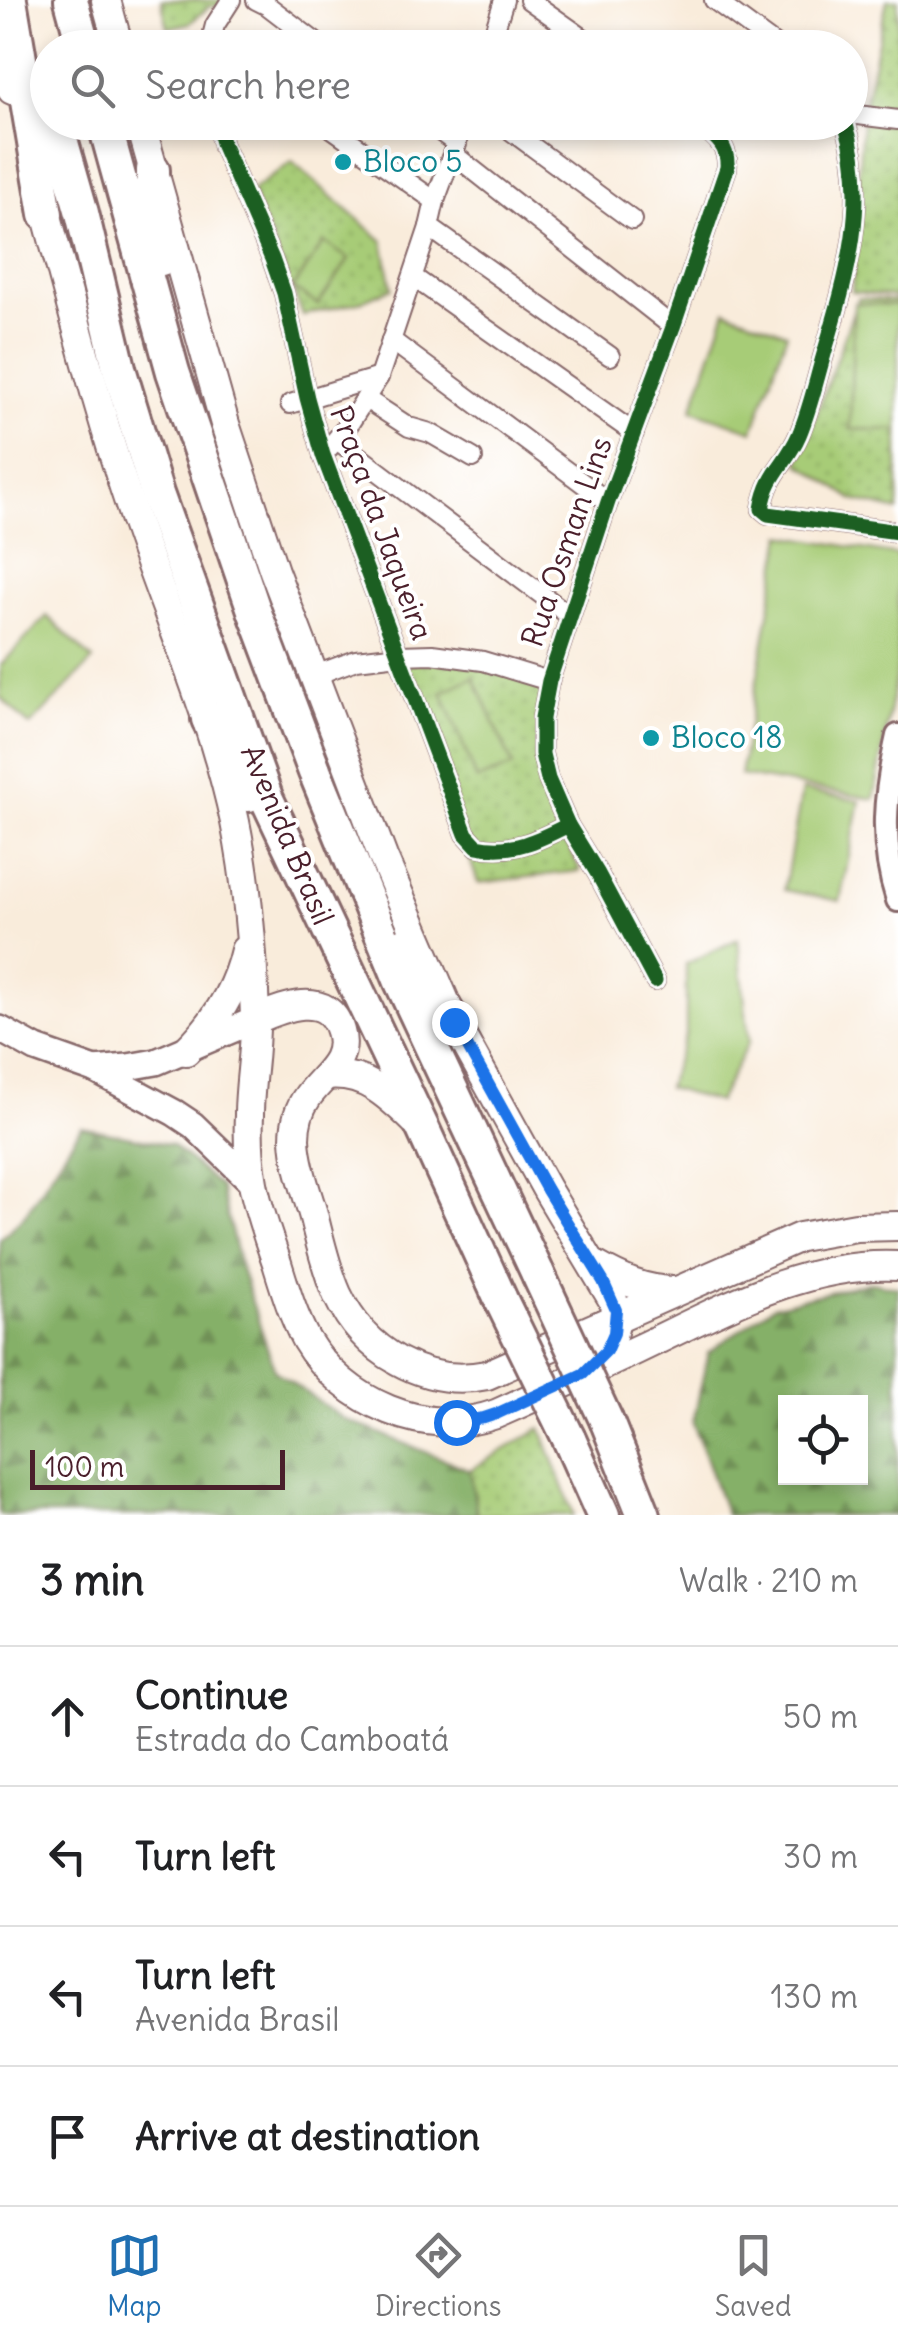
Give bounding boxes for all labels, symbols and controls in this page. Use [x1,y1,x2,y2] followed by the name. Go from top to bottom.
[30,30,868,140] search box
[65,58,120,113] icon: search
[145,62,351,109] text: Search here
[363,142,462,180] place label: Bloco 5
[332,151,354,173] marker: Bloco 5
[322,400,442,645] street label: Praça da Jaqueira
[512,432,620,652] street label: Rua Osman Lins
[671,718,782,756] place label: Bloco 18
[640,727,662,749] marker: Bloco 18
[233,739,343,930] street label: Avenida Brasil
[432,1000,478,1046] route end
[778,1395,868,1485] map controls
[778,1395,868,1485] button: locate
[434,1400,480,1446] route start
[30,1445,285,1490] scale bar
[45,1449,124,1485] text: 100 m
[40,1554,144,1606] text: 3 min
[679,1560,858,1601] text: Walk · 210 m
[135,1672,288,1719] text: Continue
[40,1689,95,1744] icon: ahead
[783,1696,858,1737] text: 50 m
[135,1719,449,1760] text: Estrada do Camboatá
[40,1829,95,1884] icon: left
[135,1833,275,1880] text: Turn left
[783,1836,858,1877] text: 30 m
[135,1952,275,1999] text: Turn left
[40,1969,95,2024] icon: left
[770,1976,858,2017] text: 130 m
[135,1999,339,2040] text: Avenida Brasil
[40,2109,95,2164] icon: arrive
[135,2113,480,2160] text: Arrive at destination
[107,2228,162,2324] tab: Map
[375,2228,501,2324] tab: Directions
[715,2228,791,2324] tab: Saved

